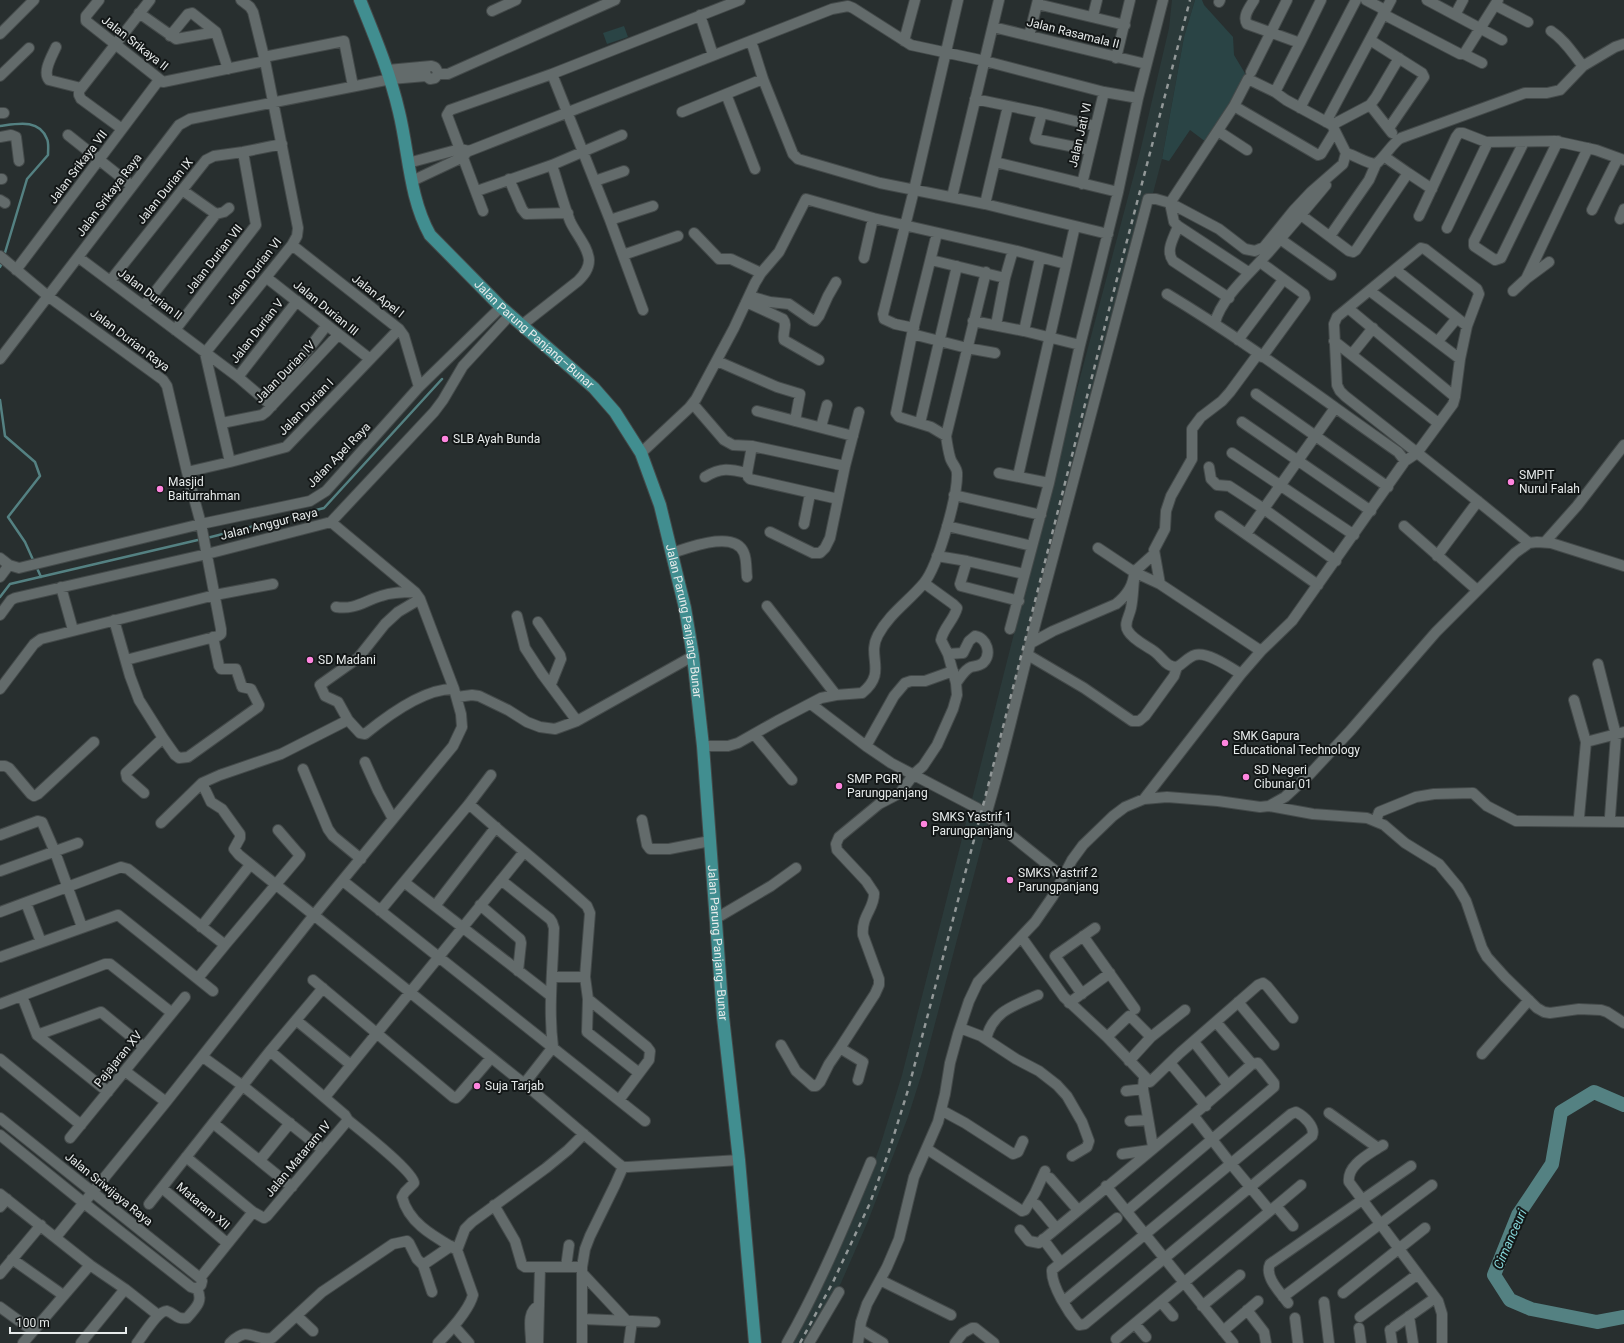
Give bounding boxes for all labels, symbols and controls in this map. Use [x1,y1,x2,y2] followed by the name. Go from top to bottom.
[99,13,171,73] street label: Jalan Srikaya II
[1025,15,1121,51] street label: Jalan Rasamala II
[1066,101,1094,169] street label: Jalan Jati VI
[46,128,110,206] street label: Jalan Srikaya VII
[73,151,145,239] street label: Jalan Srikaya Raya
[134,155,196,227] street label: Jalan Durian IX
[183,222,245,296] street label: Jalan Durian VII
[224,235,284,307] street label: Jalan Durian VI
[115,265,185,323] street label: Jalan Durian II
[349,271,407,321] street label: Jalan Apel I
[471,277,597,392] street label: Jalan Parung Panjang–Bunar
[291,278,361,338] street label: Jalan Durian III
[228,296,287,366] street label: Jalan Durian V
[88,306,172,374] street label: Jalan Durian Raya
[252,338,318,406] street label: Jalan Durian IV
[275,376,337,438] street label: Jalan Durian I
[304,420,374,490] street label: Jalan Apel Raya
[453,432,540,446] place label: SLB Ayah Bunda
[440,434,450,444] marker: SLB Ayah Bunda
[1519,468,1580,496] place label: SMPIT Nurul Falah
[168,475,240,503] place label: Masjid Baiturrahman
[1506,477,1516,487] marker: SMPIT Nurul Falah
[155,484,165,494] marker: Masjid Baiturrahman
[219,505,319,543] street label: Jalan Anggur Raya
[663,543,705,699] street label: Jalan Parung Panjang–Bunar
[318,653,376,667] place label: SD Madani
[305,655,315,665] marker: SD Madani
[1233,729,1360,757] place label: SMK Gapura Educational Technology
[1220,738,1230,748] marker: SMK Gapura Educational Technology
[1254,763,1312,791] place label: SD Negeri Cibunar 01
[847,772,928,800] place label: SMP PGRI Parungpanjang
[1241,772,1251,782] marker: SD Negeri Cibunar 01
[834,781,844,791] marker: SMP PGRI Parungpanjang
[932,810,1013,838] place label: SMKS Yastrif 1 Parungpanjang
[919,819,929,829] marker: SMKS Yastrif 1 Parungpanjang
[705,865,730,1021] street label: Jalan Parung Panjang–Bunar
[1018,866,1099,894] place label: SMKS Yastrif 2 Parungpanjang
[1005,875,1015,885] marker: SMKS Yastrif 2 Parungpanjang
[91,1028,145,1090] street label: Pajajaran XV
[485,1079,544,1093] place label: Suja Tarjab
[472,1081,482,1091] marker: Suja Tarjab
[262,1118,334,1200] street label: Jalan Mataram IV
[62,1149,156,1229] street label: Jalan Sriwijaya Raya
[173,1180,233,1232] street label: Mataram XII
[1490,1206,1530,1271] water label: Cimanceuri
[10,1309,126,1335] scale bar
[16,1316,50,1330] text: 100 m

